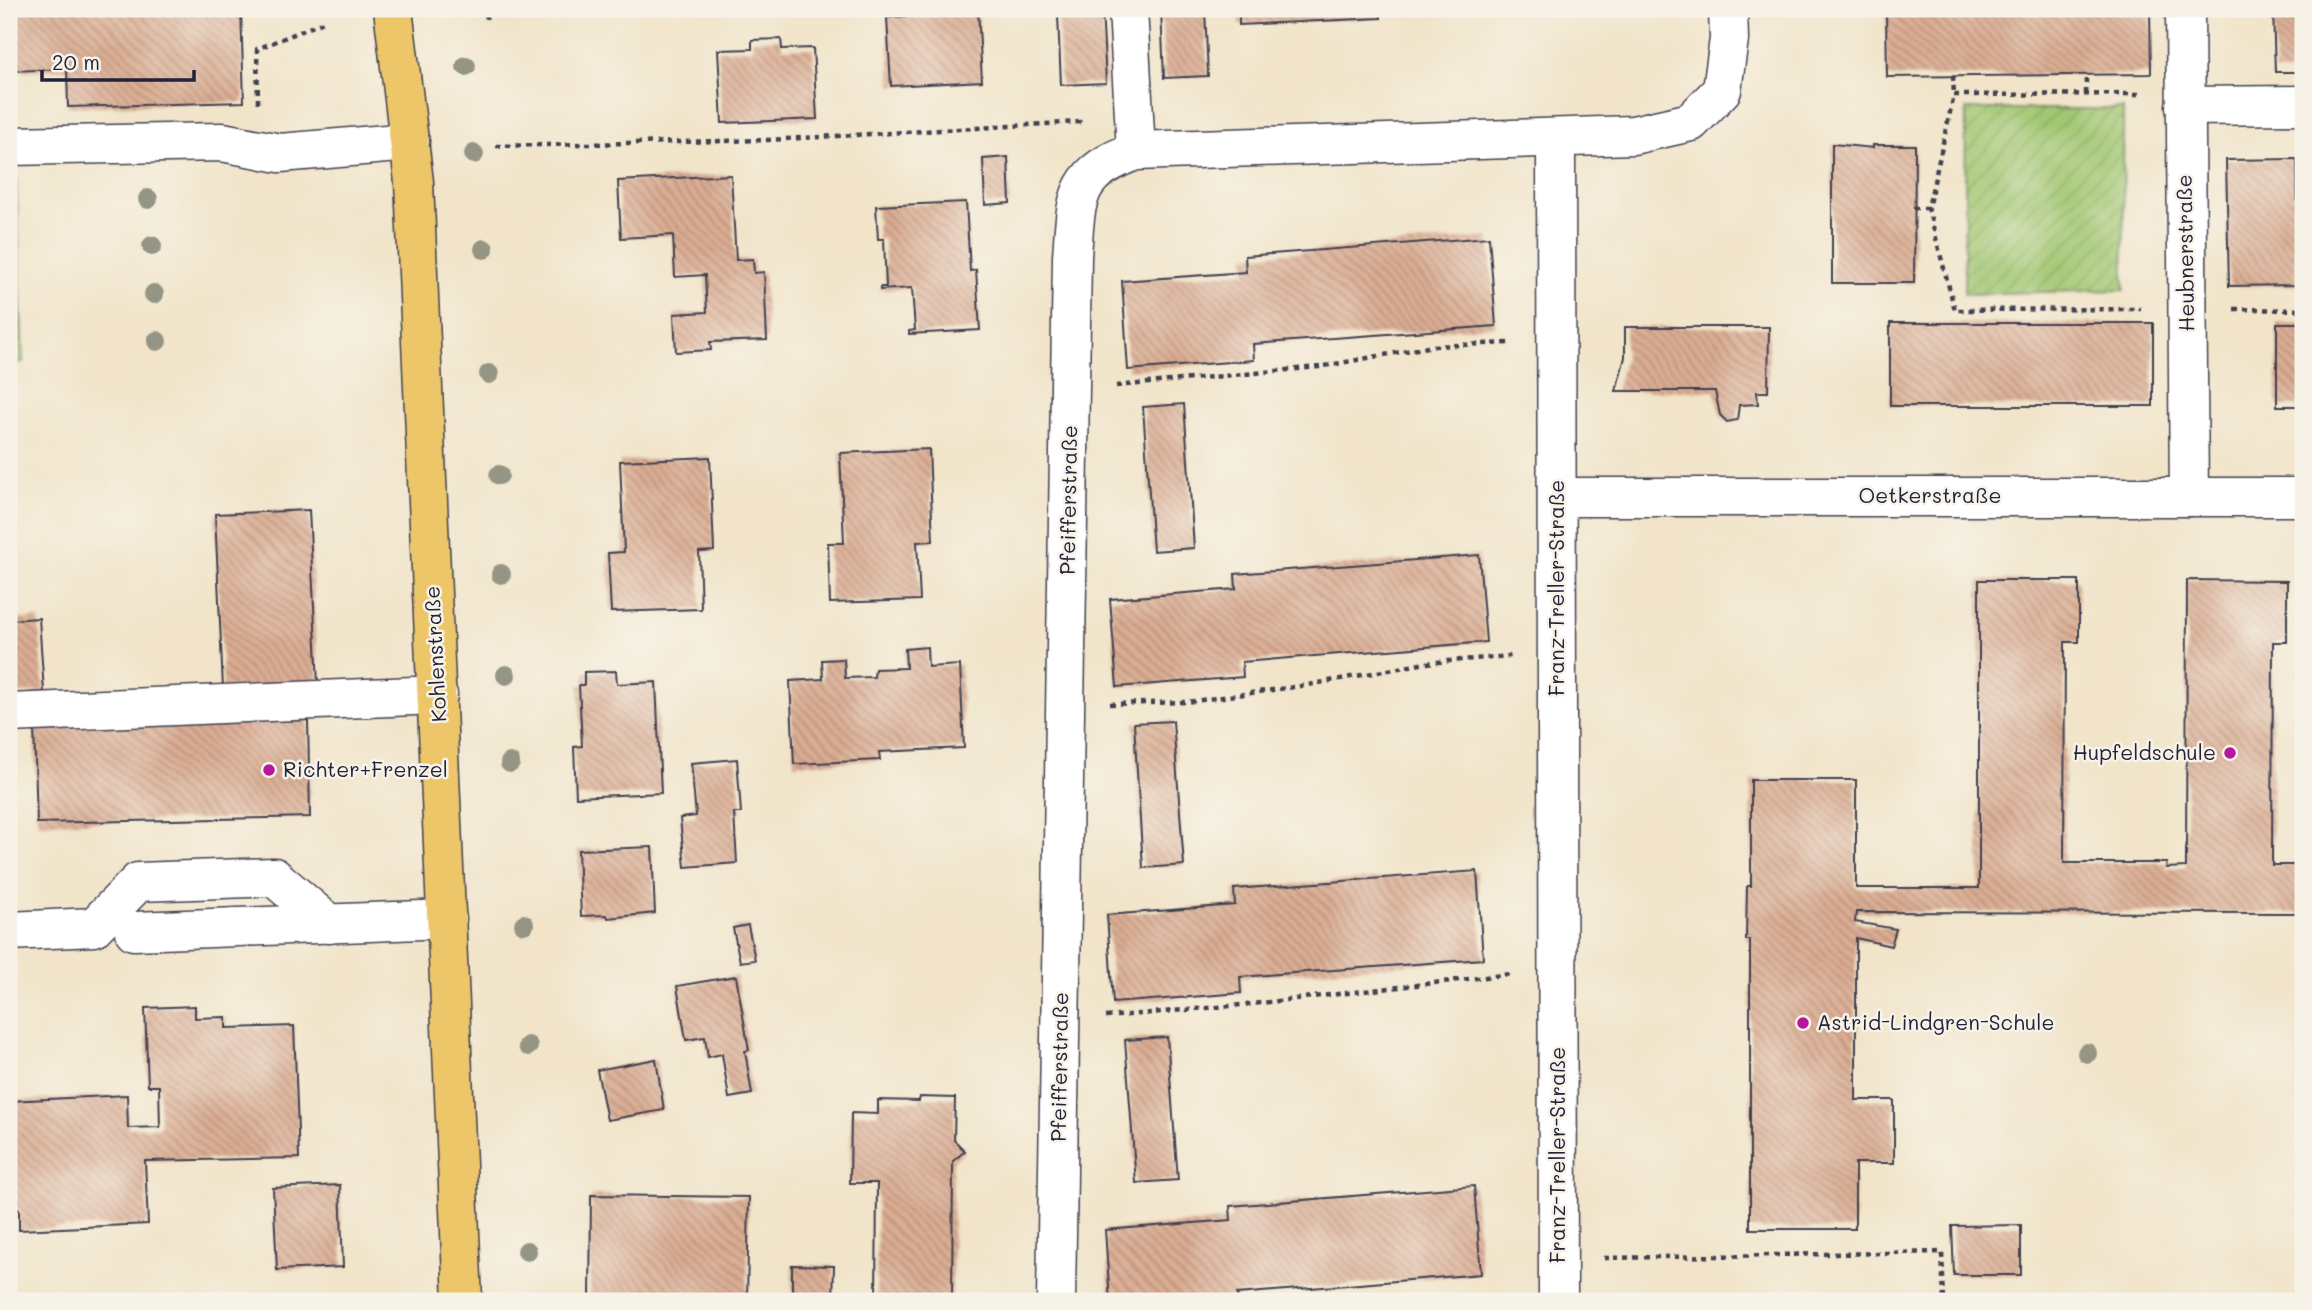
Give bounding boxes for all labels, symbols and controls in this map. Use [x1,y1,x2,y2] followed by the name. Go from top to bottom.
[42,38,194,82] scale bar
[52,48,100,75] text: 20 m
[2170,174,2199,332] street label: Heubnerstraße
[1053,425,1082,575] street label: Pfeifferstraße
[1542,480,1569,696] street label: Franz-Treller-Straße
[1859,481,2001,508] street label: Oetkerstraße
[417,585,452,723] street label: Kohlenstraße
[2073,738,2216,765] place label: Hupfeldschule
[2222,745,2238,761] marker: Hupfeldschule
[283,755,448,782] place label: Richter+Frenzel
[261,762,277,778] marker: Richter+Frenzel
[1044,992,1073,1142] street label: Pfeifferstraße
[1817,1008,2055,1035] place label: Astrid-Lindgren-Schule
[1795,1015,1811,1031] marker: Astrid-Lindgren-Schule
[1543,1047,1570,1263] street label: Franz-Treller-Straße

